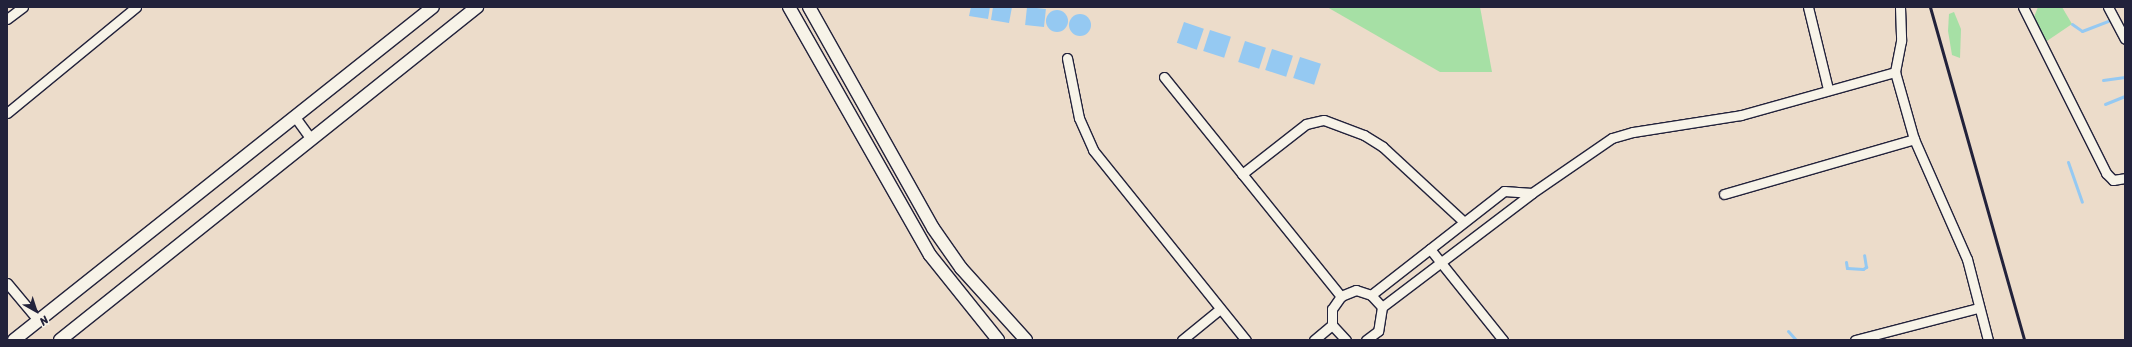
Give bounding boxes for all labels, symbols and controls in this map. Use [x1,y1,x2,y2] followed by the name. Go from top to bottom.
[16,291,56,331] north arrow
[35,311,53,330] text: N

